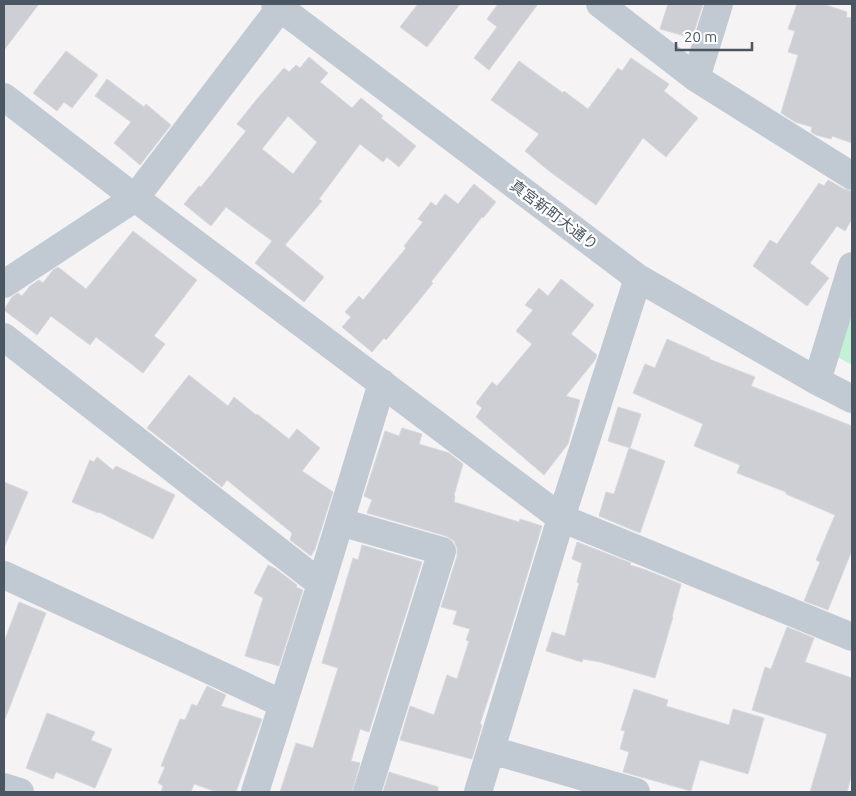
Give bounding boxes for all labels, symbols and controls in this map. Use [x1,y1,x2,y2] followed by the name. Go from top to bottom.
[676,20,752,52] scale bar
[684,28,717,45] text: 20 m
[507,176,601,253] street label: 真宮新町大通り

